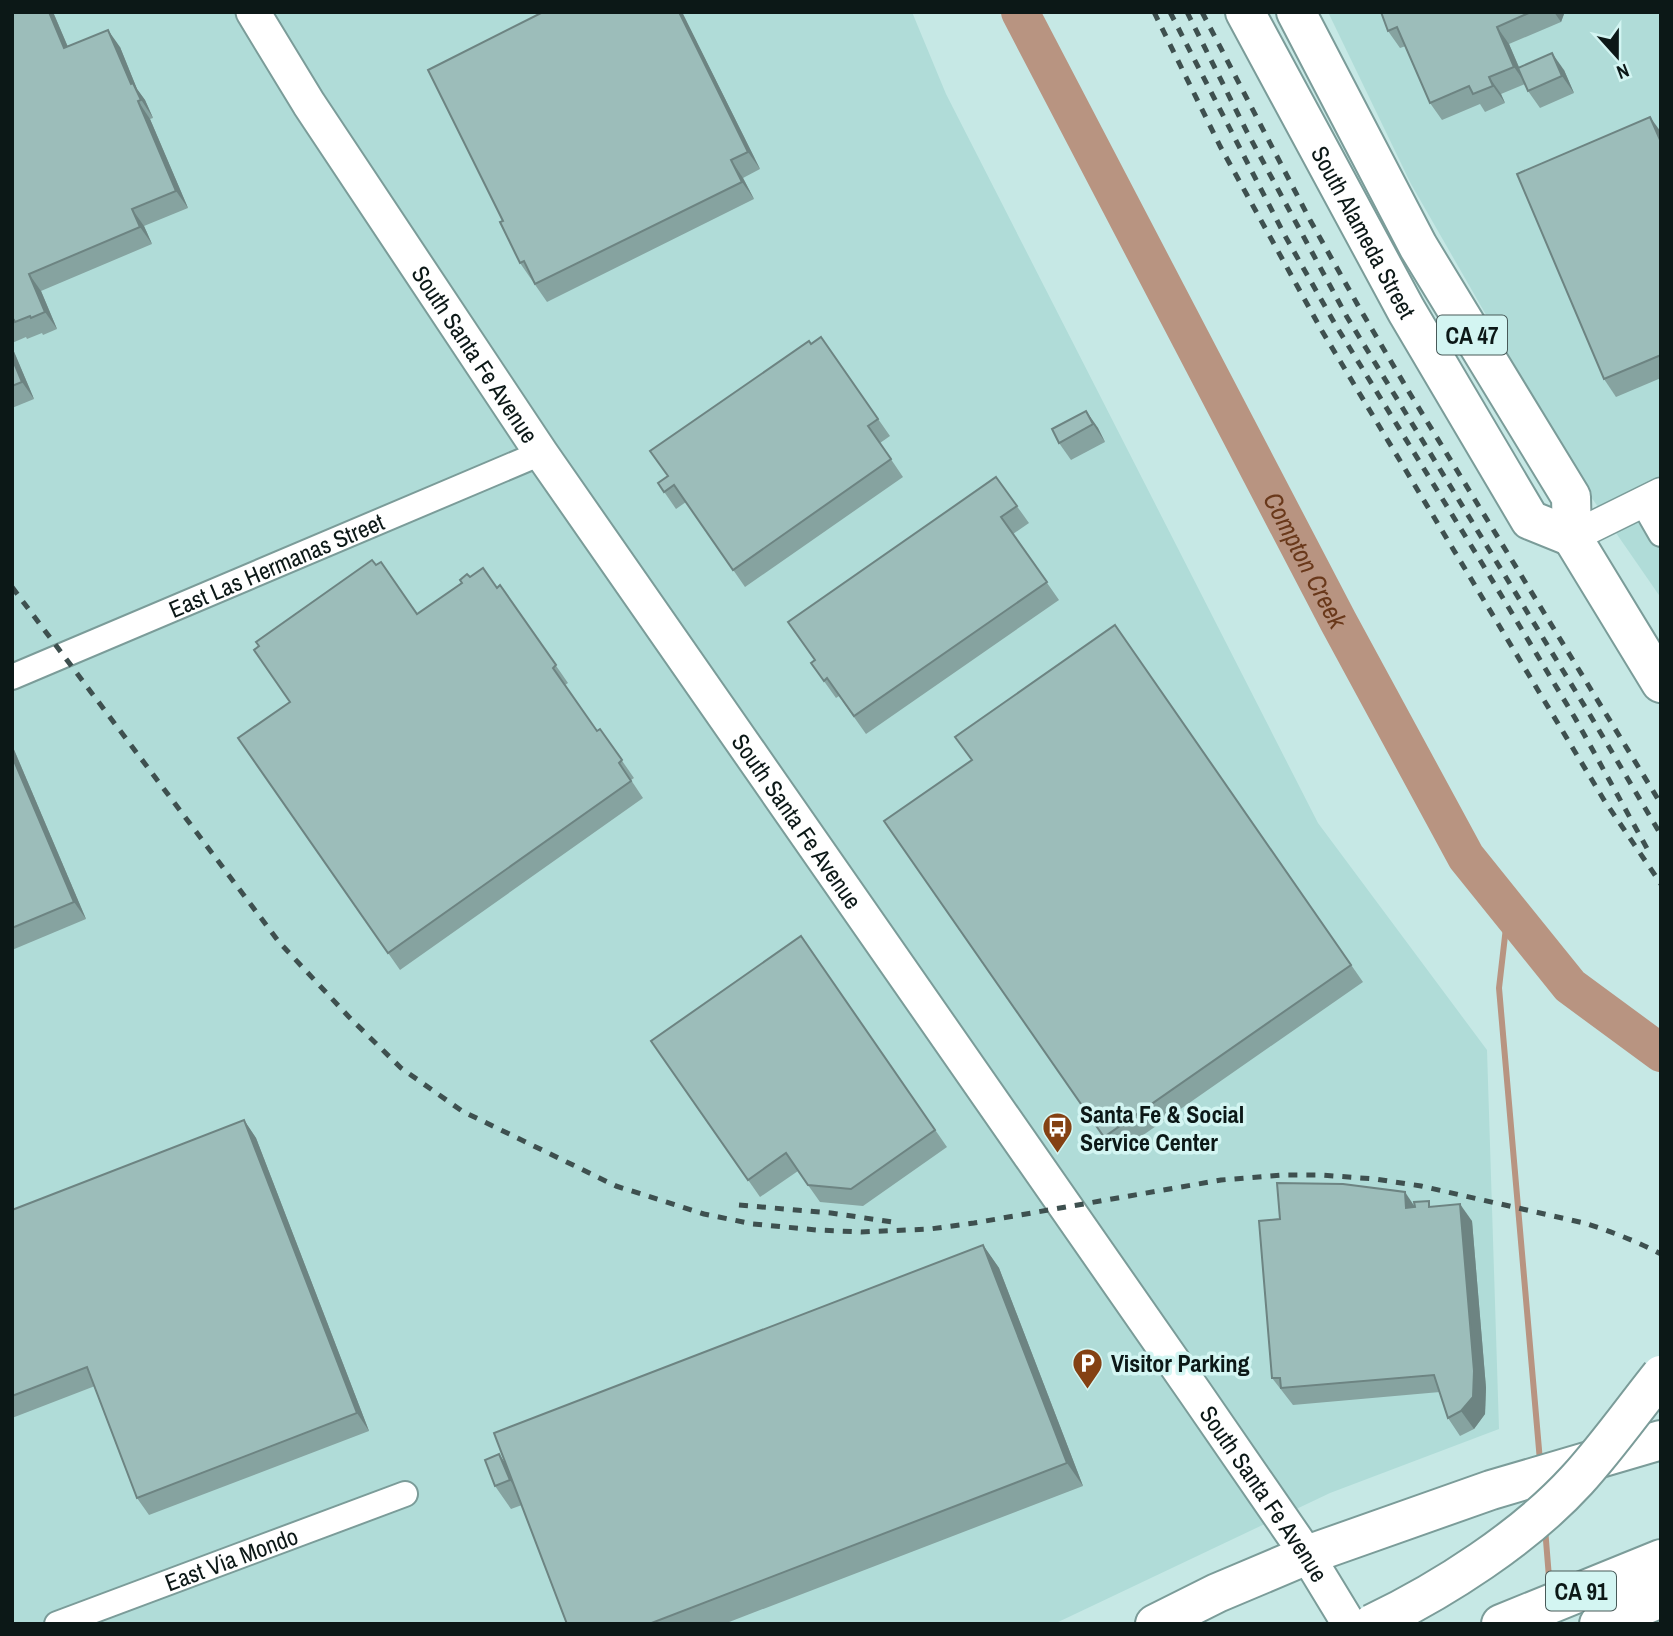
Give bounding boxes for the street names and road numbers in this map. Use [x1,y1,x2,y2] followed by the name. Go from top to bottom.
[1304,140,1424,325] street label: South Alameda Street
[405,259,546,449] street label: South Santa Fe Avenue
[1437,316,1507,354] road number: CA 47
[164,505,389,625] street label: East Las Hermanas Street
[725,727,869,915] street label: South Santa Fe Avenue
[1193,1399,1336,1588] street label: South Santa Fe Avenue
[160,1519,302,1598] street label: East Via Mondo
[1546,1572,1616,1610] road number: CA 91

